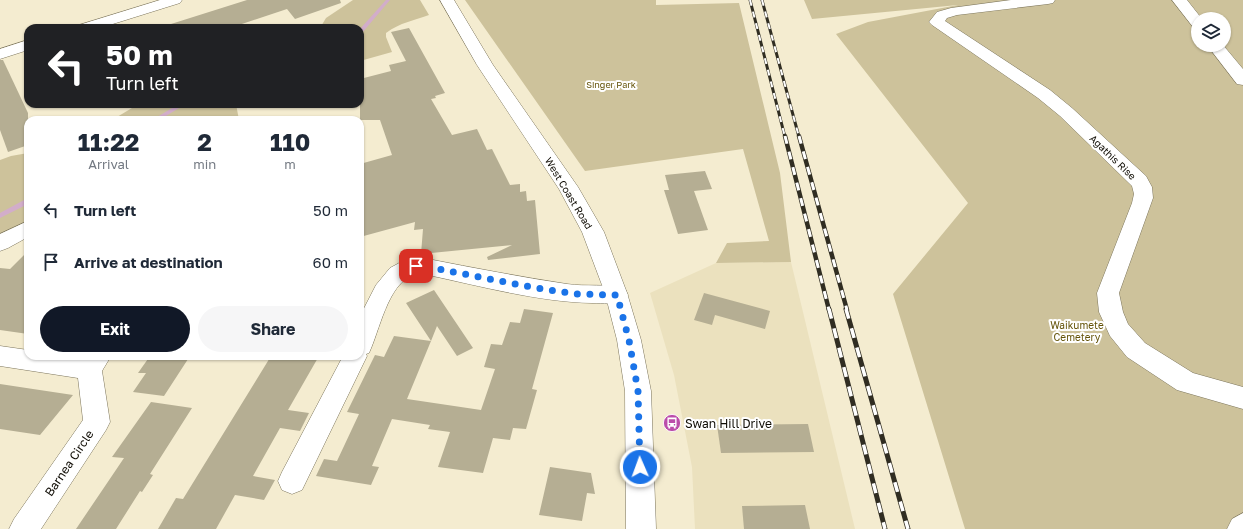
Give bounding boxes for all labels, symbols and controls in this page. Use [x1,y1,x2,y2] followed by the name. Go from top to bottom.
[1191,12,1231,52] map controls
[1191,12,1231,52] button: layers
[106,38,173,71] text: 50 m
[40,40,92,92] icon: left
[106,72,179,94] text: Turn left
[586,79,636,90] park label: Singer Park
[78,127,139,156] text: 11:22
[197,127,212,156] text: 2
[270,127,310,156] text: 110
[1087,132,1139,182] street label: Agathis Rise
[543,155,595,231] street label: West Coast Road
[88,156,129,172] text: Arrival
[193,156,216,172] text: min
[284,156,296,172] text: m
[40,199,62,221] icon: left
[74,201,136,219] text: Turn left
[313,201,348,219] text: 50 m
[399,249,433,283] pin
[40,251,62,273] icon: arrive
[74,253,223,271] text: Arrive at destination
[313,253,348,271] text: 60 m
[405,255,427,277] icon: arrive
[40,306,190,352] button: Exit
[198,306,348,352] button: Share
[1050,319,1104,343] park label: Waikumete Cemetery
[662,413,682,433] bus stop icon: Swan Hill Drive
[685,416,772,431] place label: Swan Hill Drive
[41,427,97,499] street label: Barnea Circle
[619,446,661,488] position arrow

